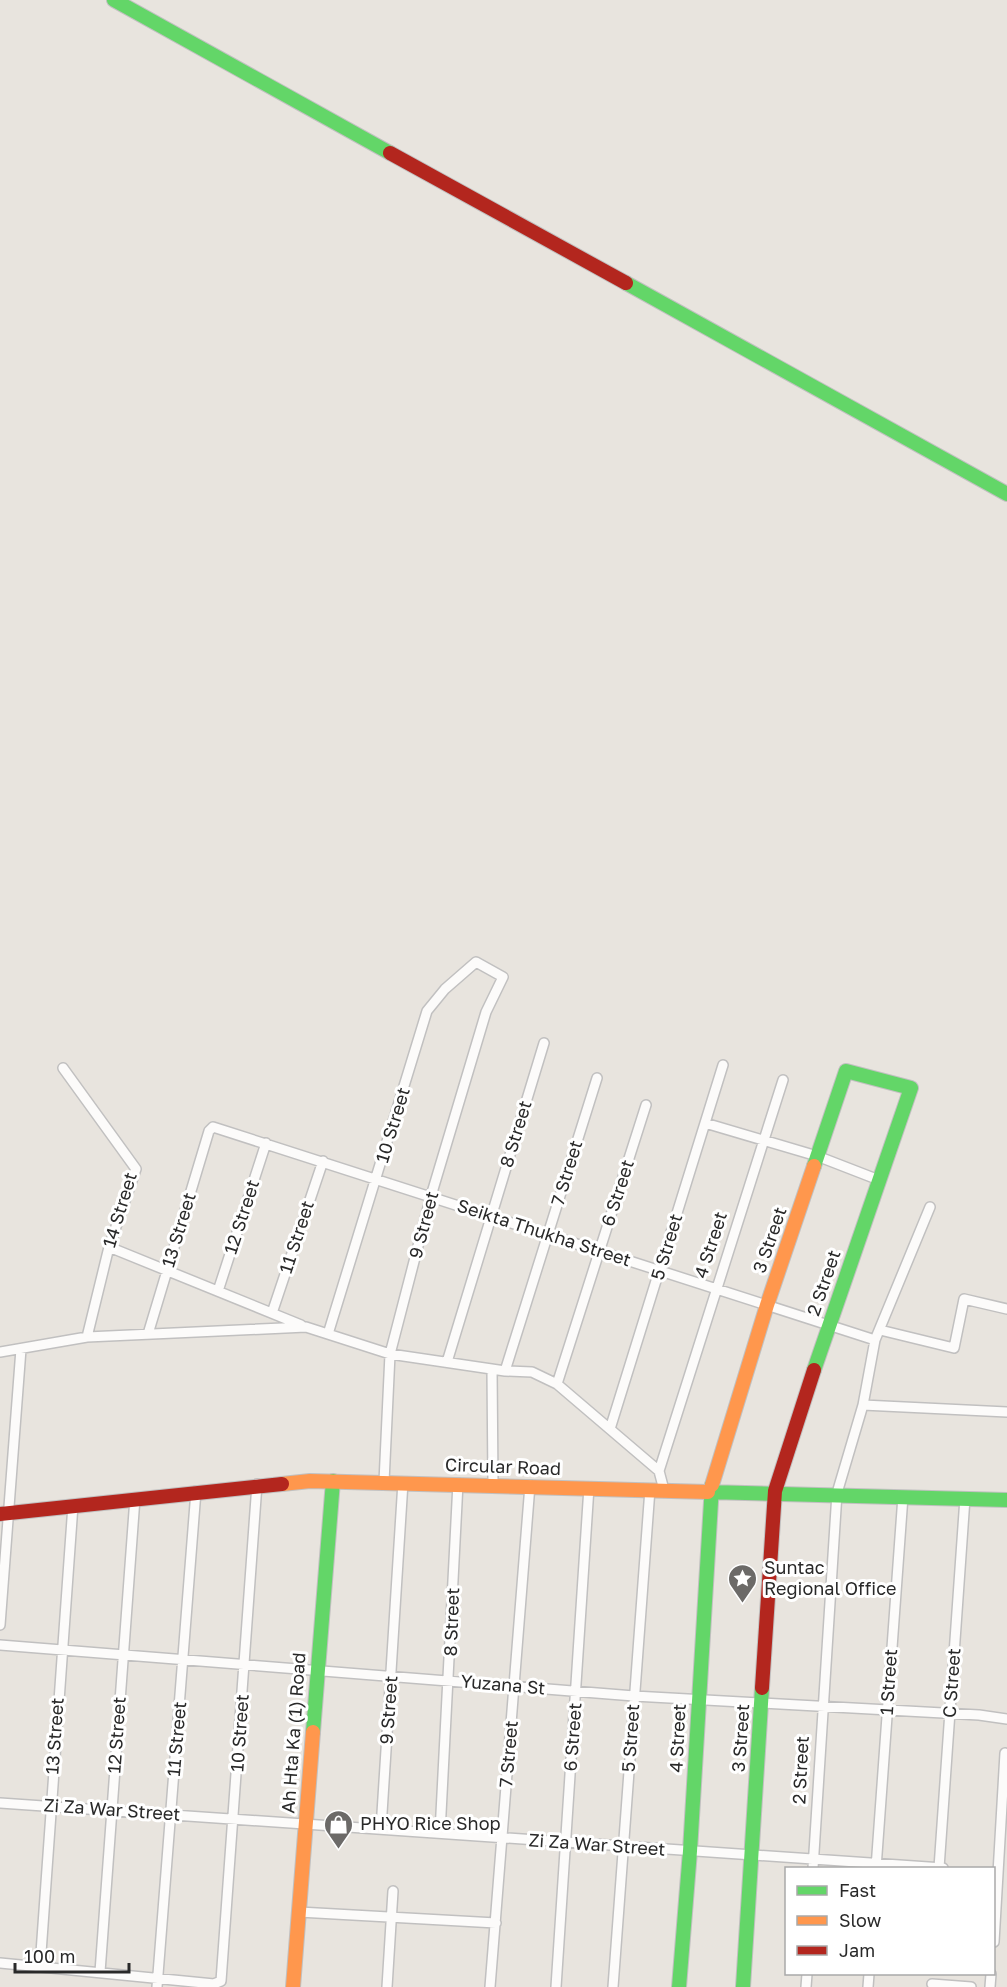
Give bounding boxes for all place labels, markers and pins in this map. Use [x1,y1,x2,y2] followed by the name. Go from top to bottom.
[764,1556,896,1599] place label: Suntac Regional Office
[727,1562,759,1604] place icon: Suntac Regional Office
[323,1808,355,1850] shop icon: PHYO Rice Shop
[360,1812,501,1834] place label: PHYO Rice Shop

